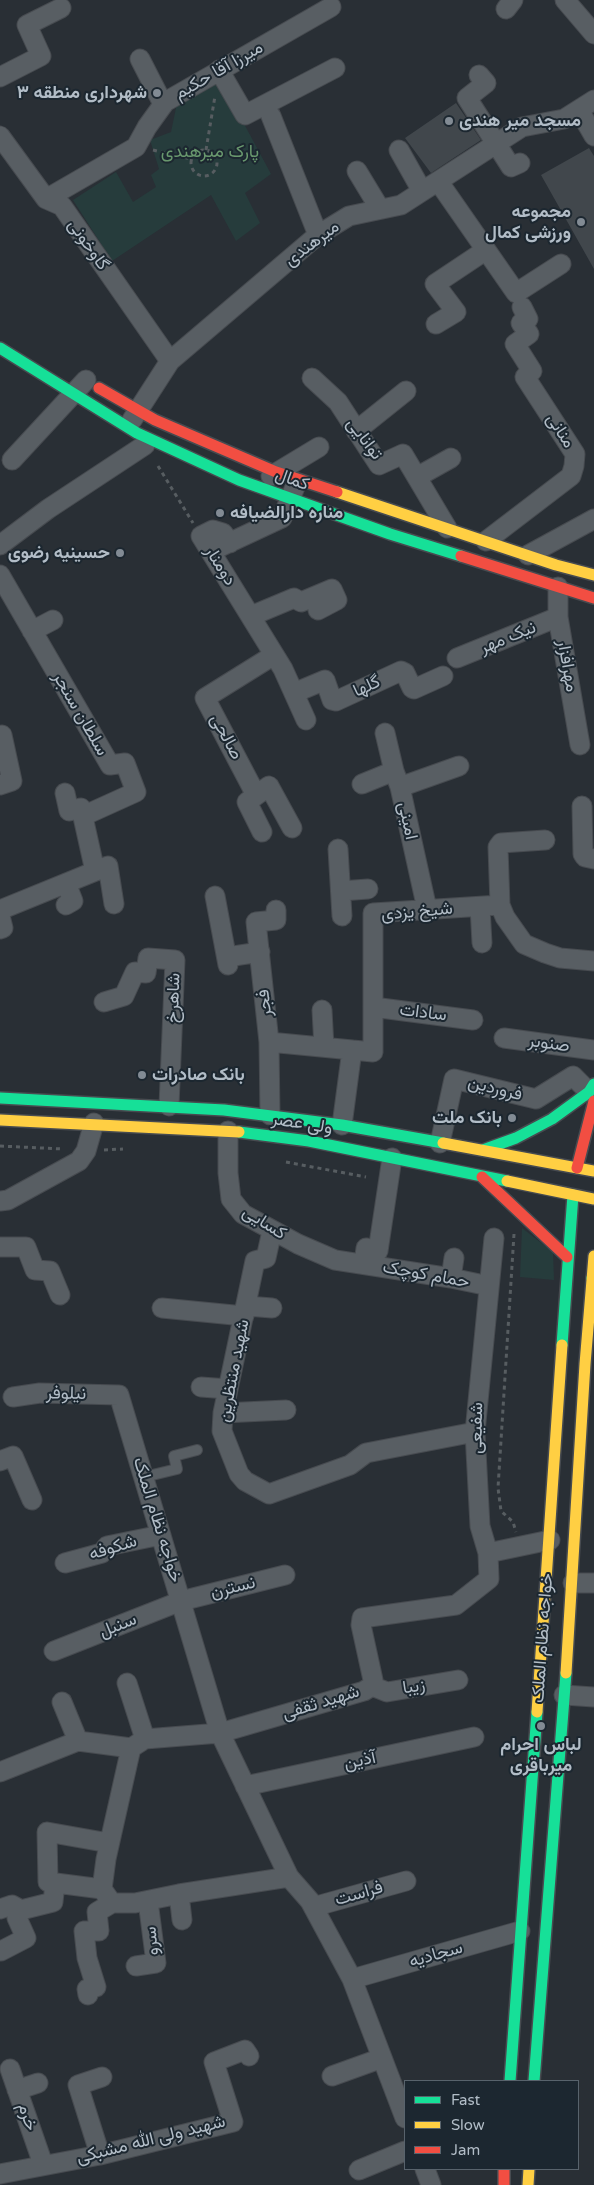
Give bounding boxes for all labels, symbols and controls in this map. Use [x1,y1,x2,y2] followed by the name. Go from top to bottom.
[171,37,267,105] street label: میرزا آقا حکیم
[17,82,147,104] place label: شهرداری منطقه ۳
[151,87,163,99] marker: شهرداری منطقه ۳
[459,110,581,132] place label: مسجد میر هندی
[443,115,455,127] marker: مسجد میر هندی
[161,141,259,163] park label: پارک میرهندی
[485,201,571,243] place label: مجموعه ورزشی کمال
[63,215,113,275] street label: گاوخونی
[280,216,344,272] street label: میرهندی
[575,216,587,228] marker: مجموعه ورزشی کمال
[541,410,579,452] street label: منانی
[341,414,387,464] street label: توانایی
[272,464,312,496] street label: کمال
[230,502,343,524] place label: مناره دارالضیافه
[214,507,226,519] marker: مناره دارالضیافه
[8,542,110,564] place label: حسینیه رضوی
[199,542,241,590] street label: دومنار
[114,547,126,559] marker: حسینیه رضوی
[477,617,539,659] street label: نیک مهر
[552,638,582,694] street label: مهرافزار
[47,668,113,760] street label: سلطان سنجر
[350,671,384,703] street label: گلها
[205,710,247,764] street label: صالحی
[392,800,422,842] street label: امینی
[380,898,454,926] street label: شیخ یزدی
[162,972,186,1024] street label: شاهرخ
[253,988,277,1018] street label: فجر
[398,999,448,1027] street label: سادات
[527,1030,571,1058] street label: صنوبر
[152,1064,245,1086] place label: بانک صادرات
[136,1069,148,1081] marker: بانک صادرات
[465,1072,525,1106] street label: فروردین
[432,1107,502,1129] place label: بانک ملت
[270,1109,334,1139] street label: ولی عصر
[506,1112,518,1124] marker: بانک ملت
[238,1201,290,1245] street label: کسایی
[381,1257,471,1293] street label: حمام کوچک
[213,1318,255,1424] street label: شهید منتظرین
[46,1383,86,1405] street label: نیلوفر
[466,1402,488,1454] street label: شفیعی
[128,1455,186,1585] street label: خواجه نظام الملک
[86,1531,140,1565] street label: شکوفه
[208,1572,258,1604] street label: نسترن
[528,1572,558,1704] street label: خواجه نظام الملک
[96,1609,140,1643] street label: سنبل
[401,1675,427,1699] street label: زیبا
[280,1681,362,1725] street label: شهید ثقفی
[535,1720,547,1732] marker: لباس احرام میرباقری
[500,1734,582,1776] place label: لباس احرام میرباقری
[342,1747,378,1775] street label: آذین
[332,1877,386,1911] street label: فراست
[140,1926,164,1956] street label: سرو
[407,1937,465,1973] street label: سجادیه
[404,2080,579,2170] legend
[451,2091,480,2109] text: Fast
[12,2100,42,2134] street label: خرم
[74,2111,228,2169] street label: شهید ولی الله مشبکی
[451,2116,485,2134] text: Slow
[451,2141,480,2159] text: Jam

